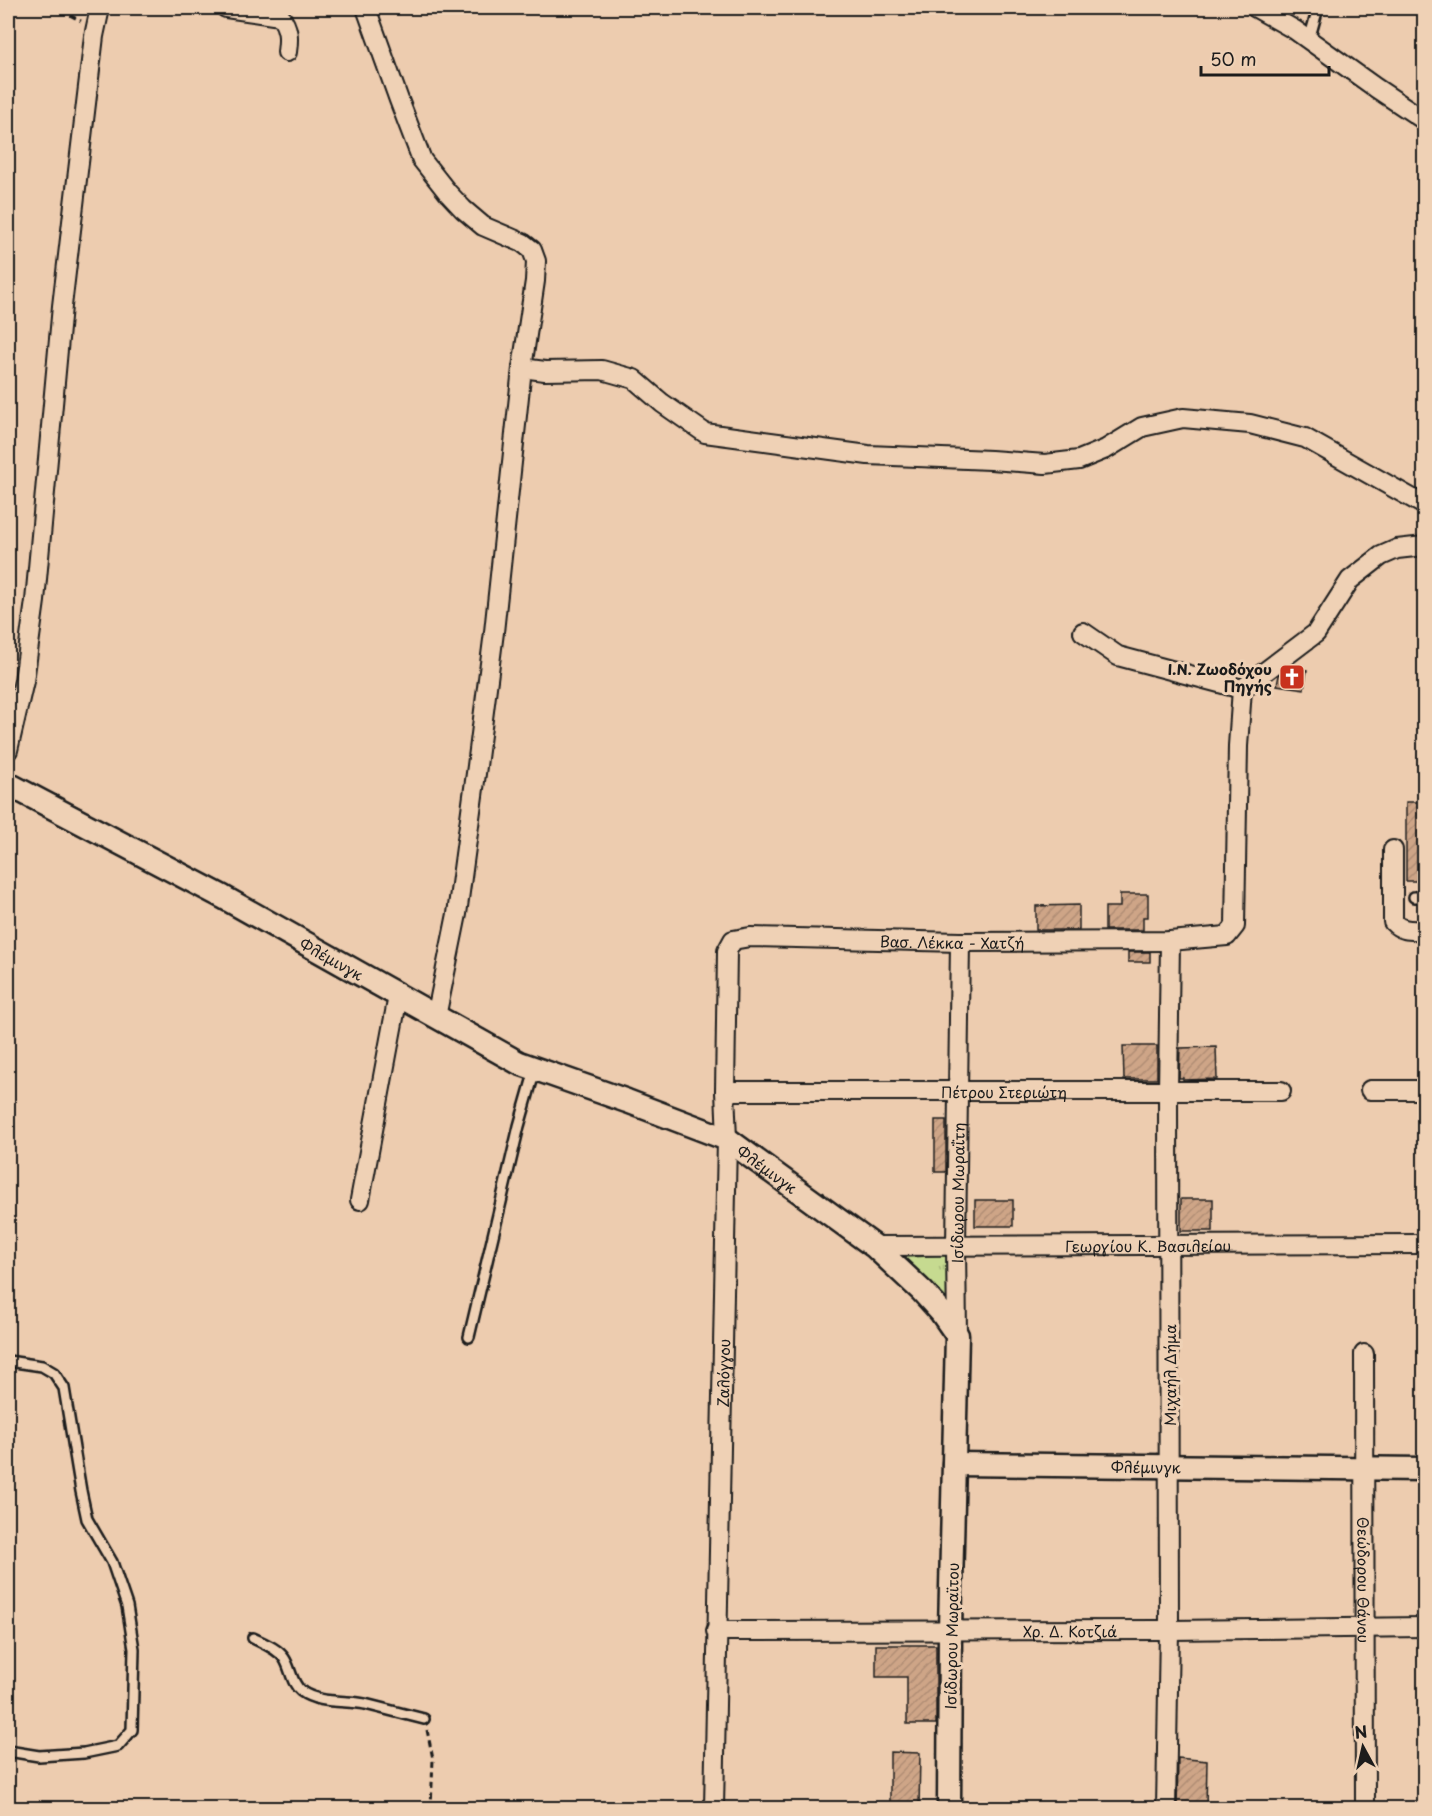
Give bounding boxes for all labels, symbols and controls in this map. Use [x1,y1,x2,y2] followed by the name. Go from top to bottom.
[1201,39,1328,77] scale bar
[1210,45,1257,72] text: 50 m
[1168,657,1272,697] place label: Ι.Ν. Ζωοδόχου Πηγής
[1277,662,1307,692] church icon: Ι.Ν. Ζωοδόχου Πηγής
[879,929,1024,954] street label: Βασ. Λέκκα - Χατζή
[296,931,369,986] street label: Φλέμινγκ
[941,1080,1067,1103] street label: Πέτρου Στεριώτη
[944,1122,969,1264] street label: Ισίδωρου Μωραΐτη
[733,1139,803,1199] street label: Φλέμινγκ
[1065,1233,1231,1257] street label: Γεωργίου Κ. Βασιλείου
[1158,1324,1181,1426] street label: Μιχαήλ Δήμα
[710,1338,735,1408] street label: Ζαλόγγου
[1111,1454,1182,1478] street label: Φλέμινγκ
[1353,1517,1376,1643] street label: Θεώδορου Θάνου
[938,1562,964,1710] street label: Ισίδωρου Μωραϊτου
[1023,1619,1117,1642] street label: Χρ. Δ. Κοτζιά
[1333,1717,1393,1777] north arrow
[1353,1718,1369,1744] text: N

